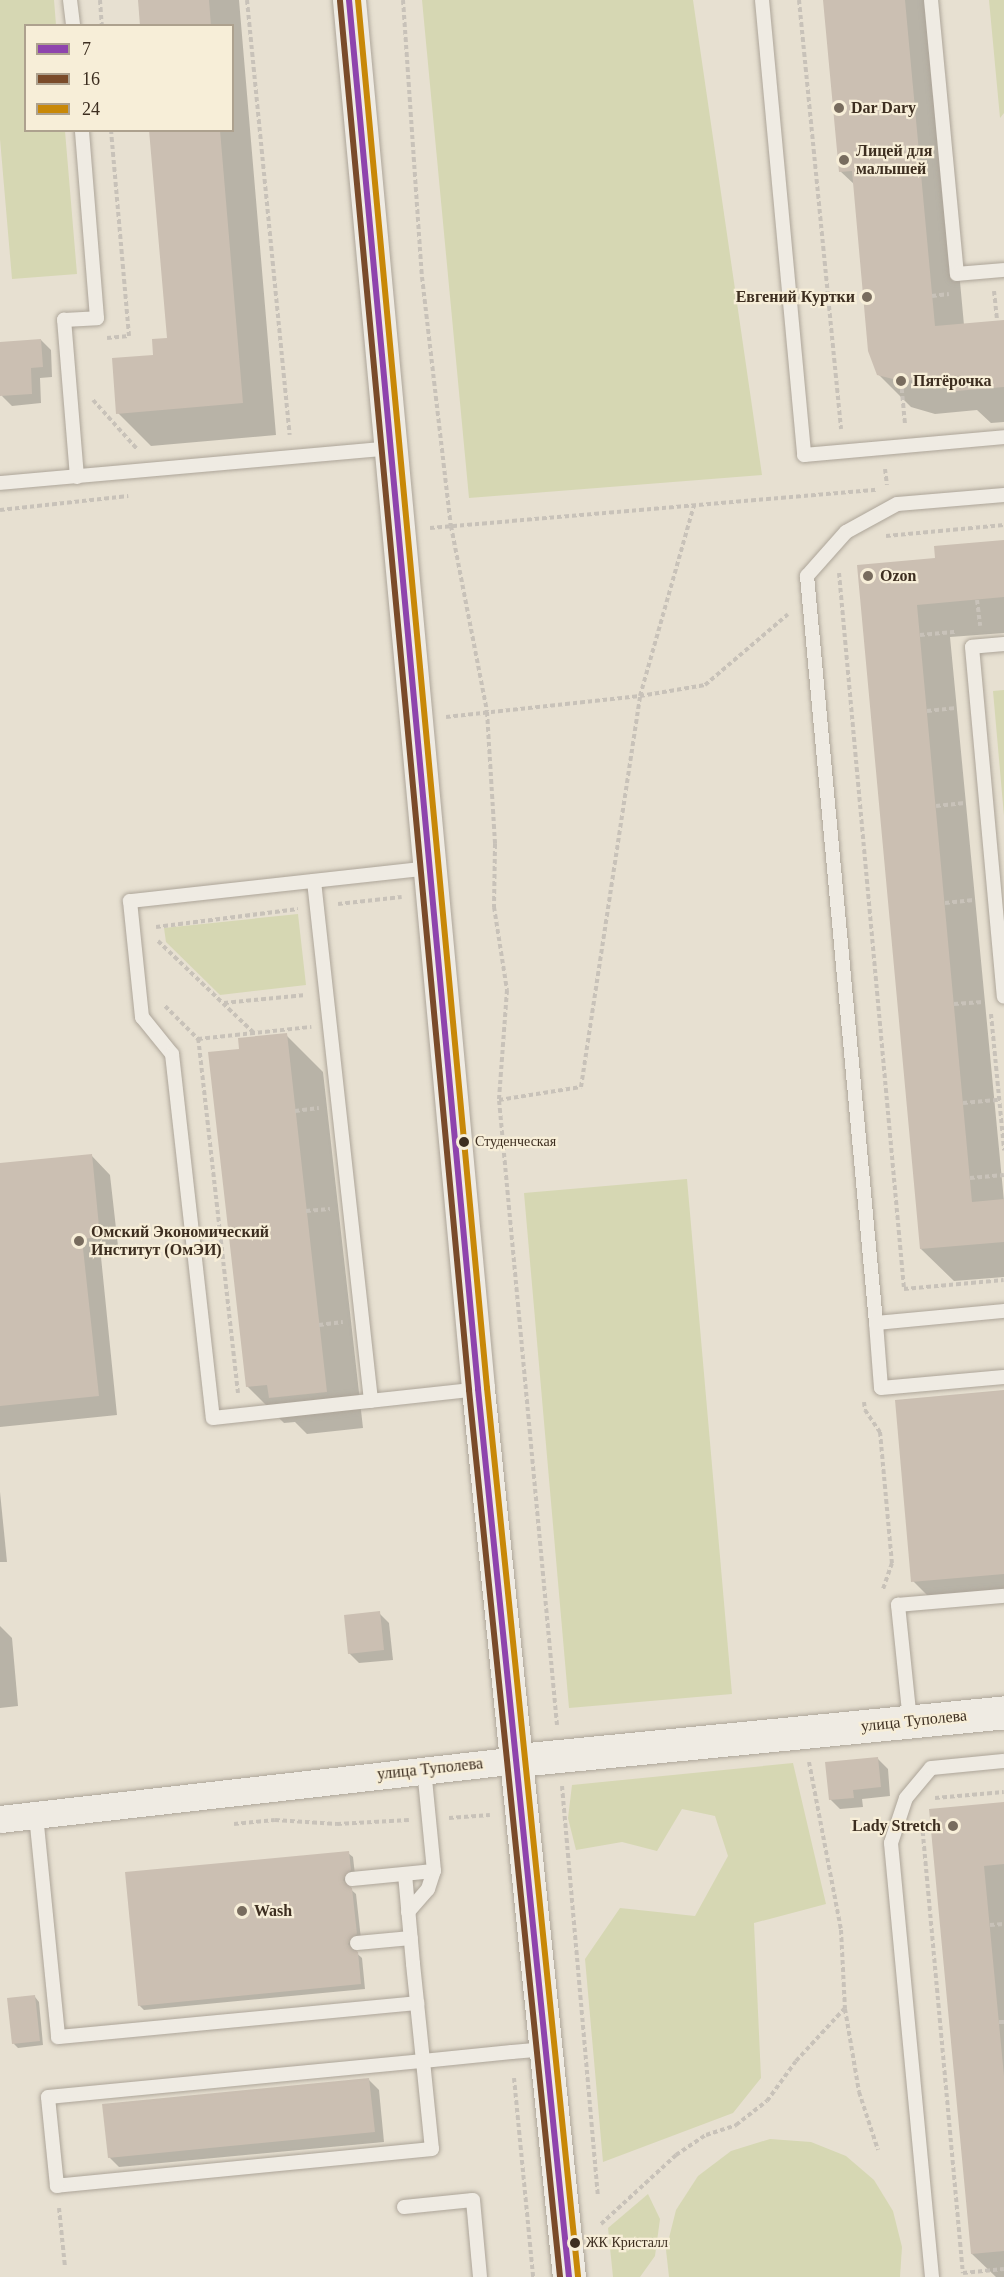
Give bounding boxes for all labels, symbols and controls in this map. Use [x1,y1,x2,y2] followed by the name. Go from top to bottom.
[24,24,234,132] legend
[82,39,91,59] text: 7
[82,69,100,89] text: 16
[851,98,916,118] place label: Dar Dary
[82,99,100,119] text: 24
[832,101,846,115] marker: Dar Dary
[856,141,932,179] place label: Лицей для малышей
[837,153,851,167] marker: Лицей для малышей
[736,287,855,307] place label: Евгений Куртки
[860,290,874,304] marker: Евгений Куртки
[913,371,992,391] place label: Пятёрочка
[894,374,908,388] marker: Пятёрочка
[880,566,916,586] place label: Ozon
[861,569,875,583] marker: Ozon
[475,1134,556,1150] place label: Студенческая
[458,1136,470,1148] marker: Студенческая
[91,1222,269,1260] place label: Омский Экономический Институт (ОмЭИ)
[72,1234,86,1248] marker: Омский Экономический Институт (ОмЭИ)
[860,1706,968,1736] street label: улица Туполева
[376,1754,484,1784] street label: улица Туполева
[852,1816,941,1836] place label: Lady Stretch
[946,1819,960,1833] marker: Lady Stretch
[254,1901,292,1921] place label: Wash
[235,1904,249,1918] marker: Wash
[586,2235,668,2251] place label: ЖК Кристалл
[569,2237,581,2249] marker: ЖК Кристалл

